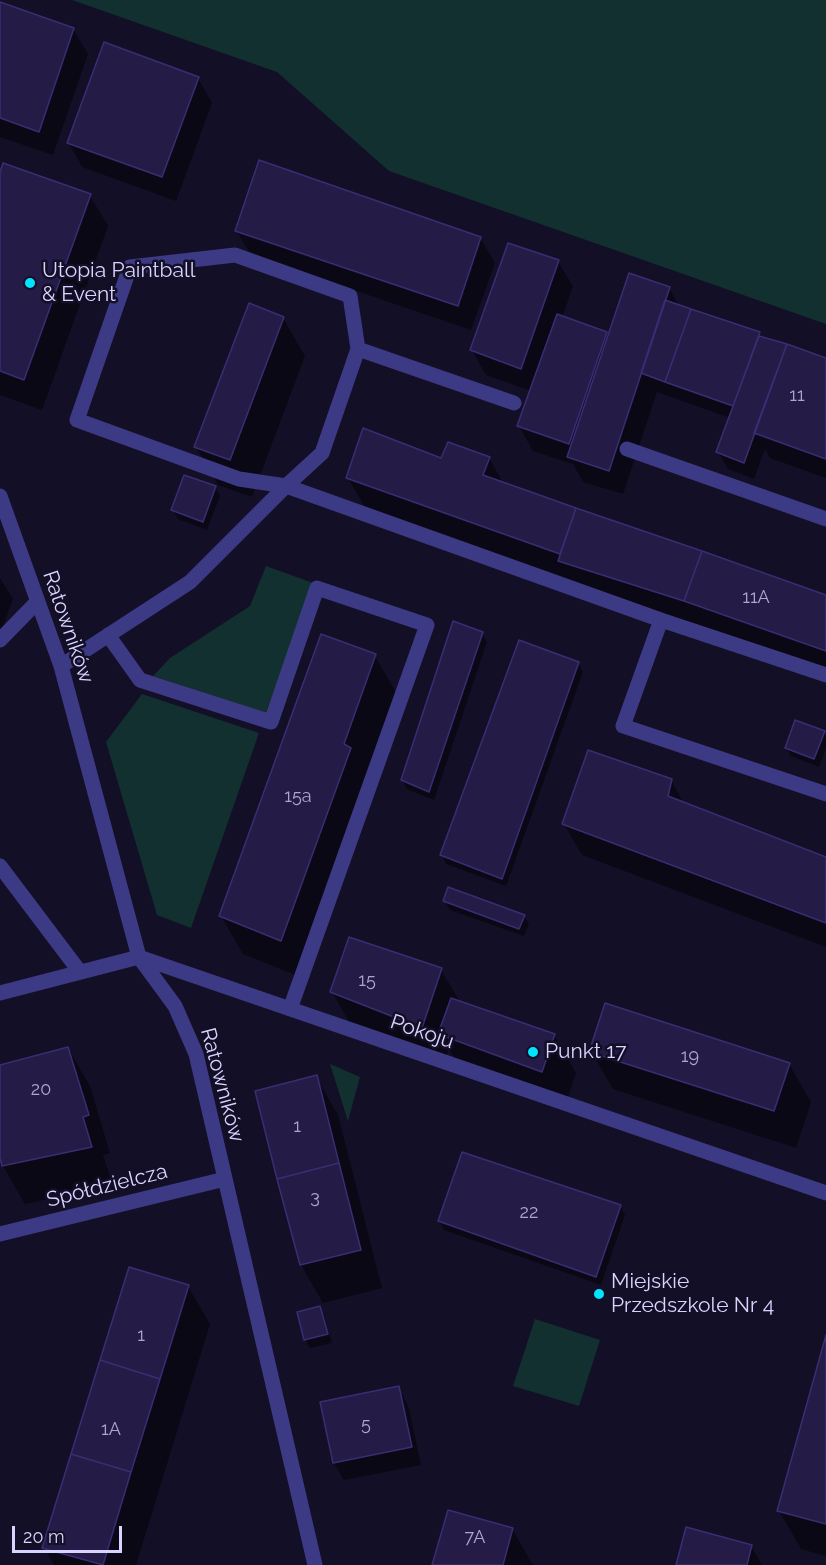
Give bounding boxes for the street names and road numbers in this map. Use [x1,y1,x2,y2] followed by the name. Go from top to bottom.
[37,567,99,687] street label: Ratowników
[387,1009,457,1055] street label: Pokoju
[195,1025,249,1145] street label: Ratowników
[44,1159,170,1213] street label: Spółdzielcza

